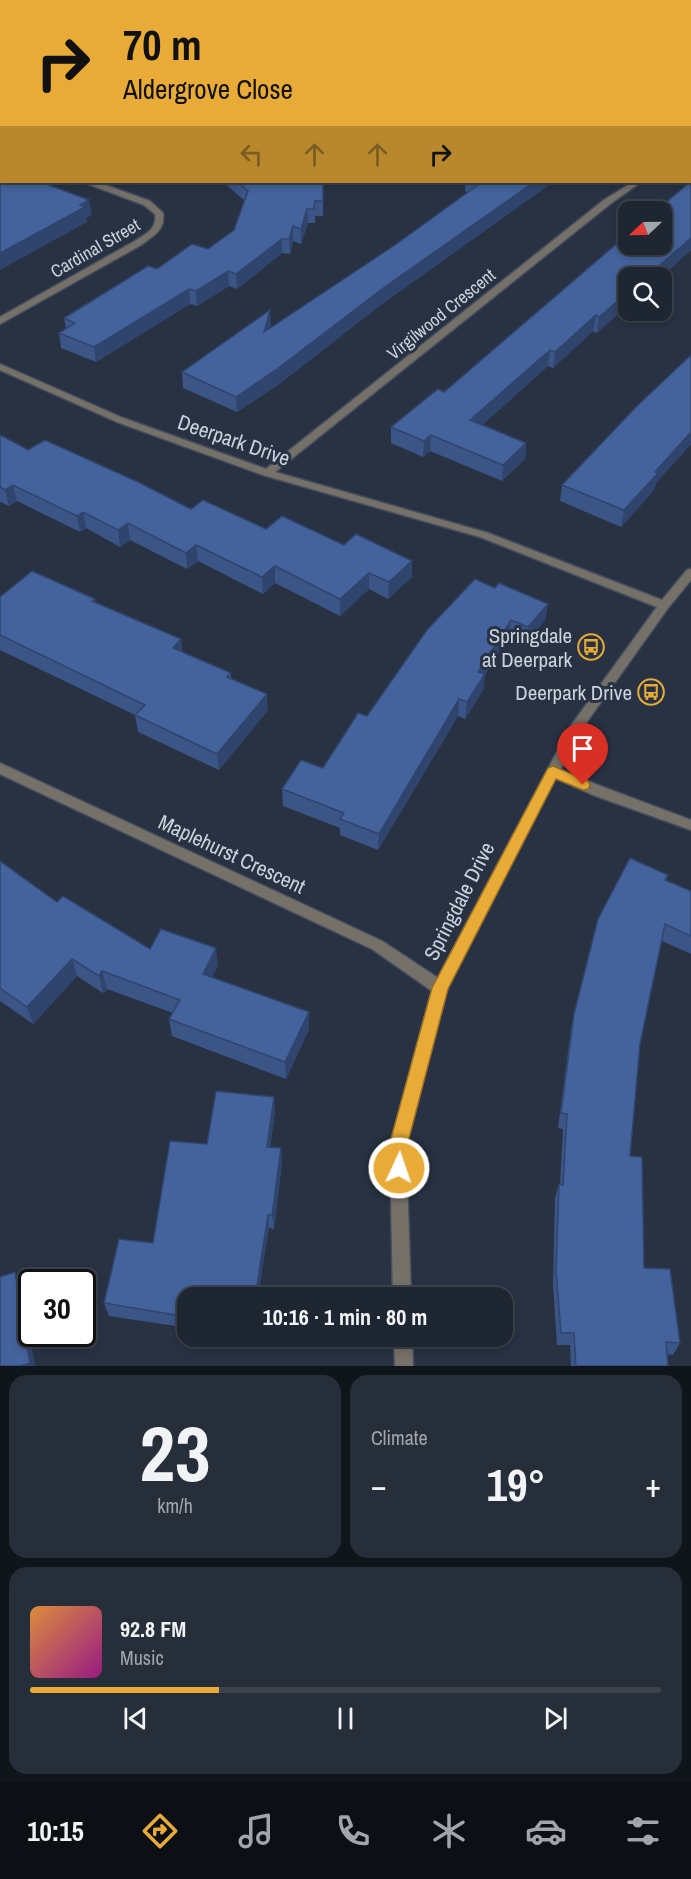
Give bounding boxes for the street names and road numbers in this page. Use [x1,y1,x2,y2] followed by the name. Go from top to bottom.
[46,212,144,284] street label: Cardinal Street
[382,263,500,365] street label: Virgilwood Crescent
[174,407,294,473] street label: Deerpark Drive
[154,807,310,901] street label: Maplehurst Crescent
[417,837,501,965] street label: Springdale Drive

